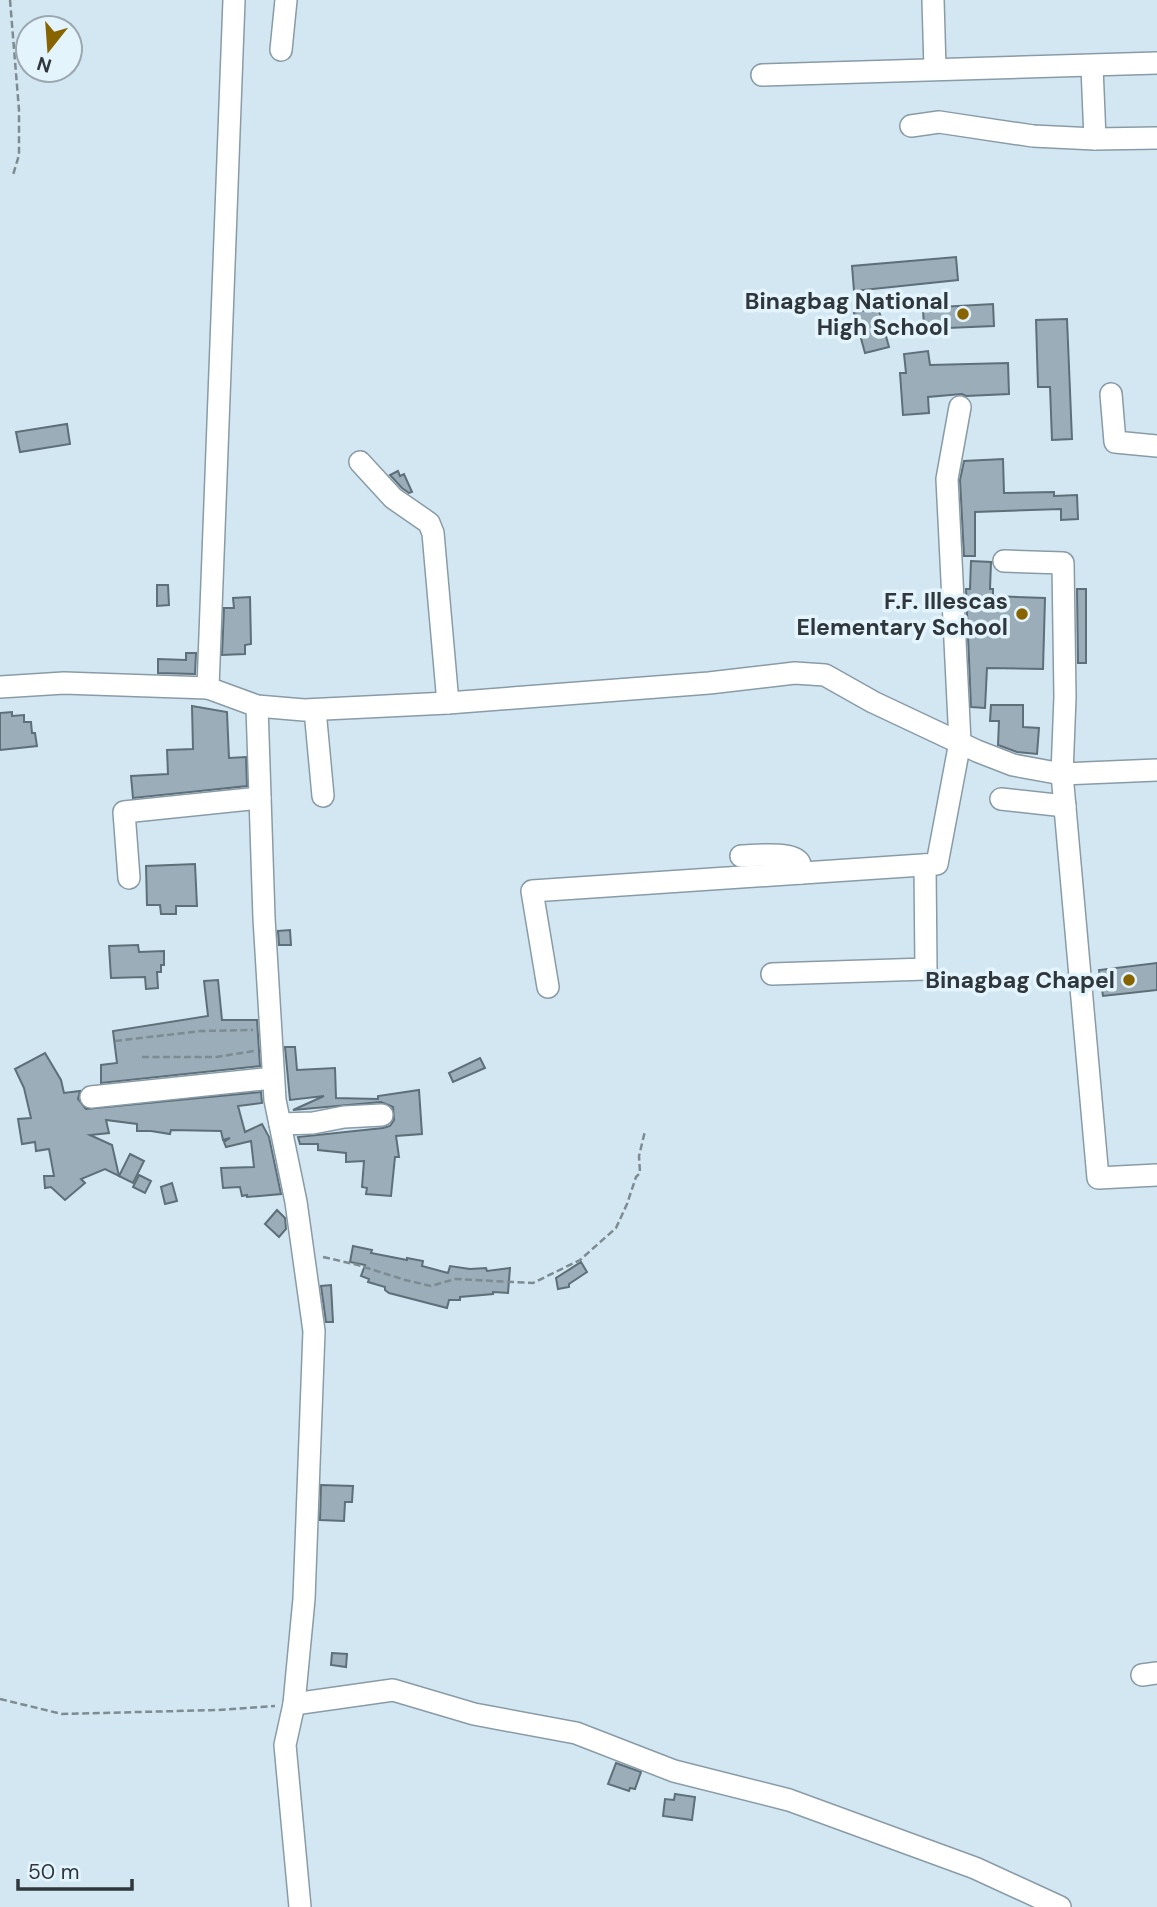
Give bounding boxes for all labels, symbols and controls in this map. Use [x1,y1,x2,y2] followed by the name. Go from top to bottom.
[14,14,84,84] north arrow
[34,51,54,79] text: N
[745,286,949,342] place label: Binagbag National High School
[955,306,971,322] marker: Binagbag National High School
[797,586,1008,642] place label: F.F. Illescas Elementary School
[1014,606,1030,622] marker: F.F. Illescas Elementary School
[925,965,1115,995] place label: Binagbag Chapel
[1121,972,1137,988] marker: Binagbag Chapel
[18,1848,131,1892] scale bar
[28,1858,79,1886] text: 50 m

